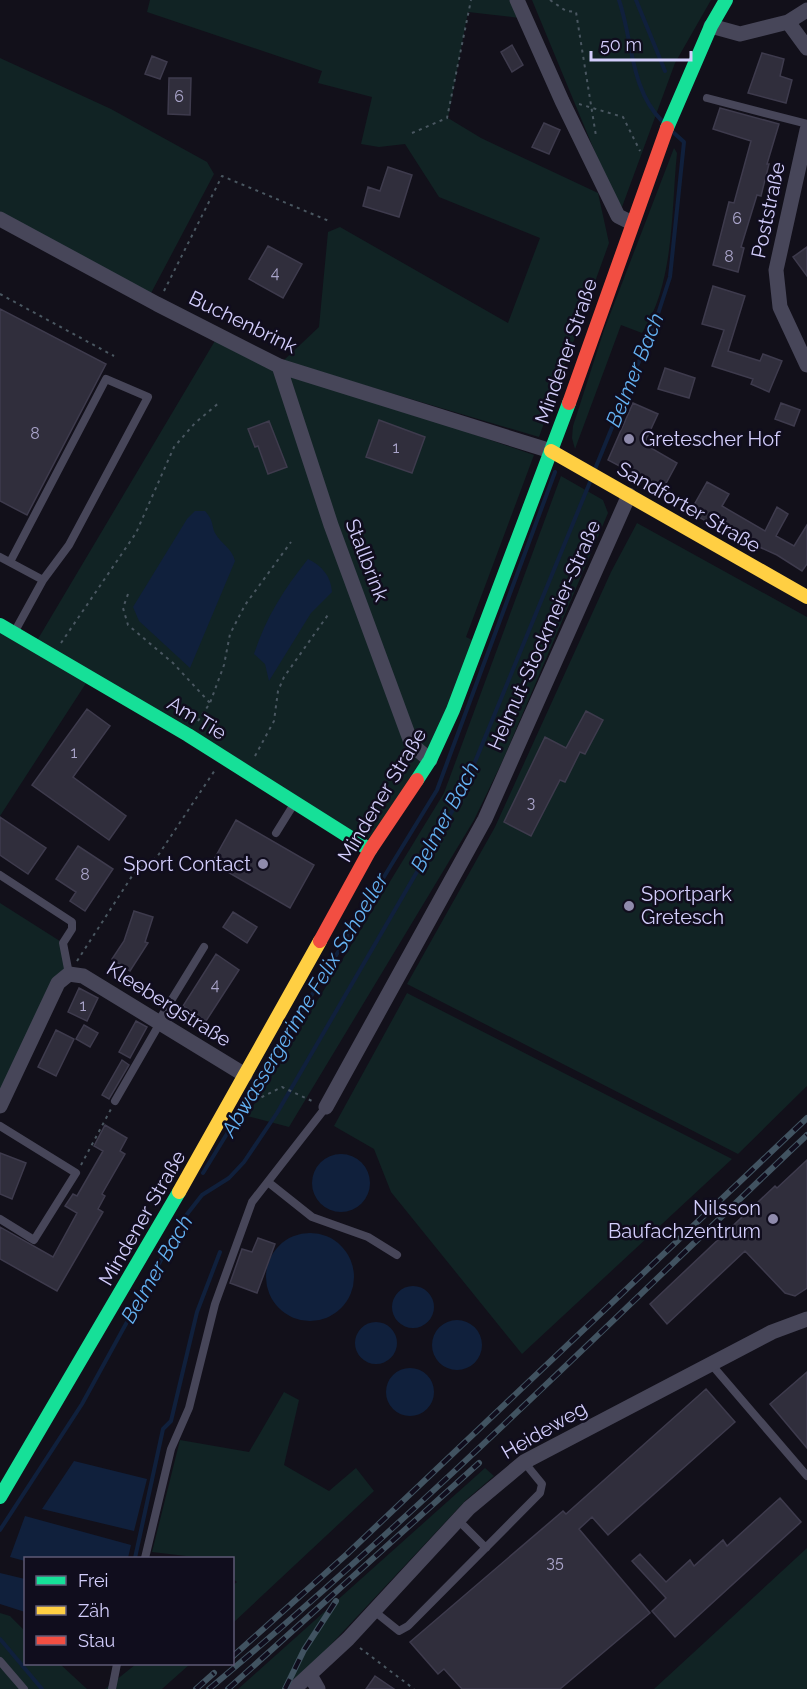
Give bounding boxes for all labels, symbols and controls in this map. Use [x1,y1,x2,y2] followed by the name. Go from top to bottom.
[591,24,692,62] scale bar
[600,34,642,55] text: 50 m
[174,87,184,106] house number: 6
[746,160,790,260] street label: Poststraße
[732,209,742,228] house number: 6
[724,247,734,266] house number: 8
[271,263,280,282] house number: 4
[530,275,602,427] street label: Mindener Straße
[185,286,301,359] street label: Buchenbrink
[600,309,669,430] water label: Belmer Bach
[30,424,40,443] house number: 8
[641,427,782,451] place label: Gretescher Hof
[622,432,636,446] marker: Gretescher Hof
[393,438,400,457] house number: 1
[613,456,765,558] street label: Sandforter Straße
[340,515,394,605] street label: Stallbrink
[482,516,606,754] street label: Helmut-Stockmeier-Straße
[163,691,231,745] street label: Am Tie
[333,723,432,866] street label: Mindener Straße
[71,743,78,762] house number: 1
[405,758,484,876] water label: Belmer Bach
[527,793,535,812] house number: 3
[123,852,251,876] place label: Sport Contact
[256,857,270,871] marker: Sport Contact
[80,865,90,884] house number: 8
[215,868,394,1142] water label: Abwassergerinne Felix Schoeller
[641,882,732,929] place label: Sportpark Gretesch
[622,899,636,913] marker: Sportpark Gretesch
[102,956,236,1052] street label: Kleebergstraße
[211,975,220,994] house number: 4
[80,996,87,1015] house number: 1
[94,1146,191,1290] street label: Mindener Straße
[608,1196,761,1243] place label: Nilsson Baufachzentrum
[116,1210,198,1327] water label: Belmer Bach
[766,1212,780,1226] marker: Nilsson Baufachzentrum
[497,1396,591,1464] street label: Heideweg
[546,1553,564,1572] house number: 35
[24,1557,234,1665] legend
[78,1570,108,1591] text: Frei
[78,1600,110,1621] text: Zäh
[78,1630,115,1651] text: Stau

